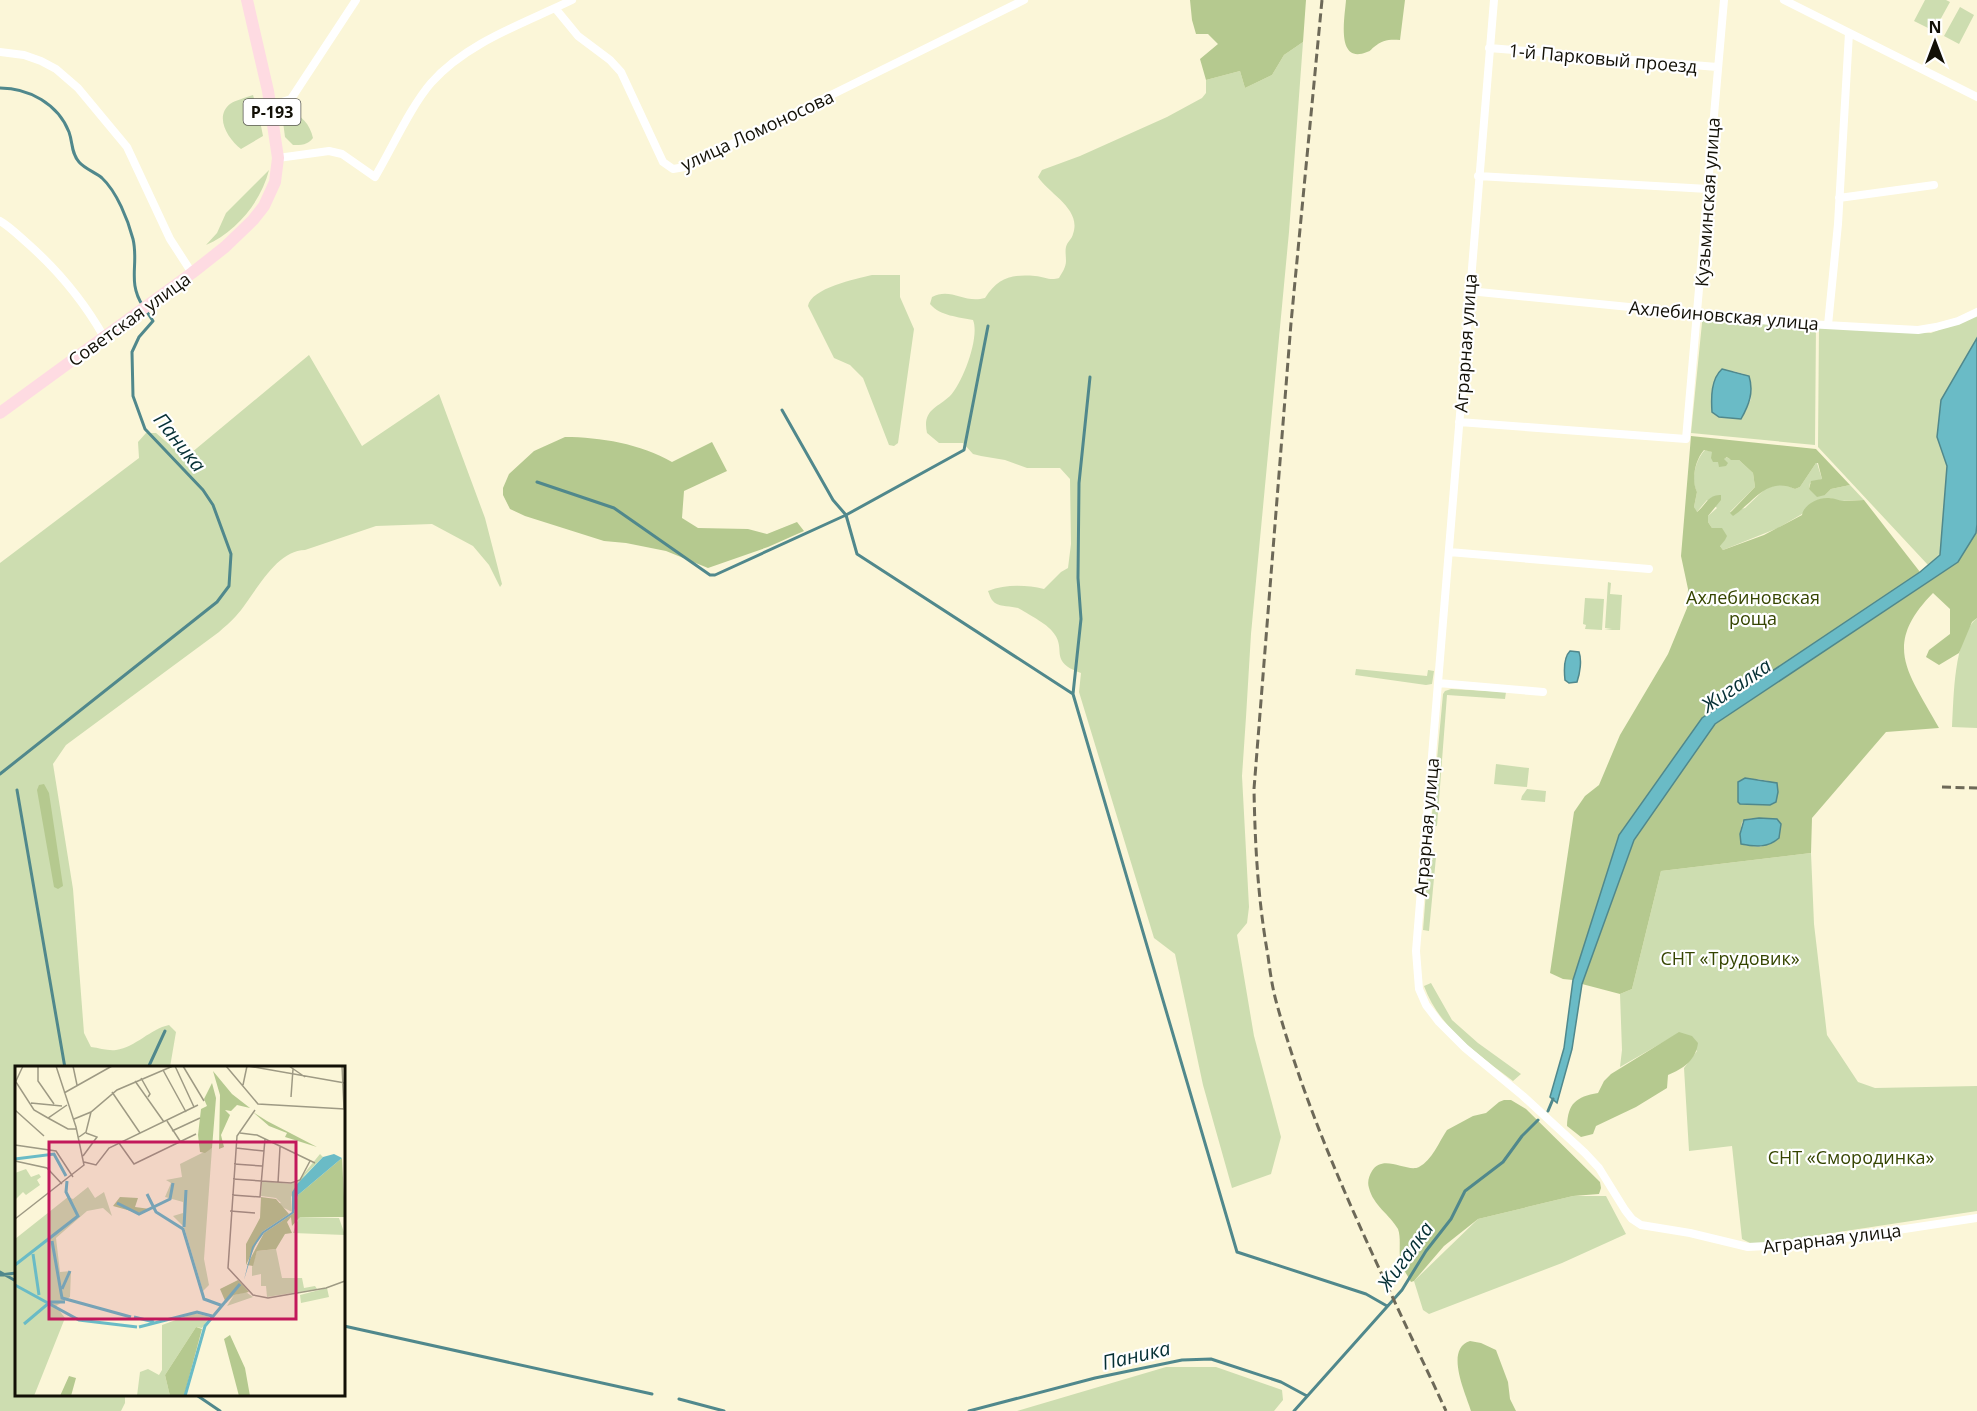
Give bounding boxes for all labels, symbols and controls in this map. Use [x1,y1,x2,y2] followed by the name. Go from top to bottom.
[1905,12,1965,72] north arrow
[1928,16,1942,38] text: N
[1508,38,1698,78] street label: 1-й Парковый проезд
[677,84,837,176] street label: улица Ломоносова
[244,99,300,125] road number: Р-193
[1689,116,1725,288] street label: Кузьминская улица
[63,266,195,372] street label: Советская улица
[1448,273,1482,413] street label: Аграрная улица
[1628,295,1820,335] street label: Ахлебиновская улица
[148,407,212,477] water label: Паника
[1686,585,1820,630] park label: Ахлебиновская роща
[1695,652,1776,719] water label: Жигалка
[1408,757,1444,897] street label: Аграрная улица
[1660,946,1800,970] park label: СНТ «Трудовик»
[15,1066,345,1396] inset map
[1768,1145,1934,1169] park label: СНТ «Смородинка»
[1370,1216,1439,1297] water label: Жигалка
[1761,1218,1903,1258] street label: Аграрная улица
[1099,1334,1173,1376] water label: Паника

